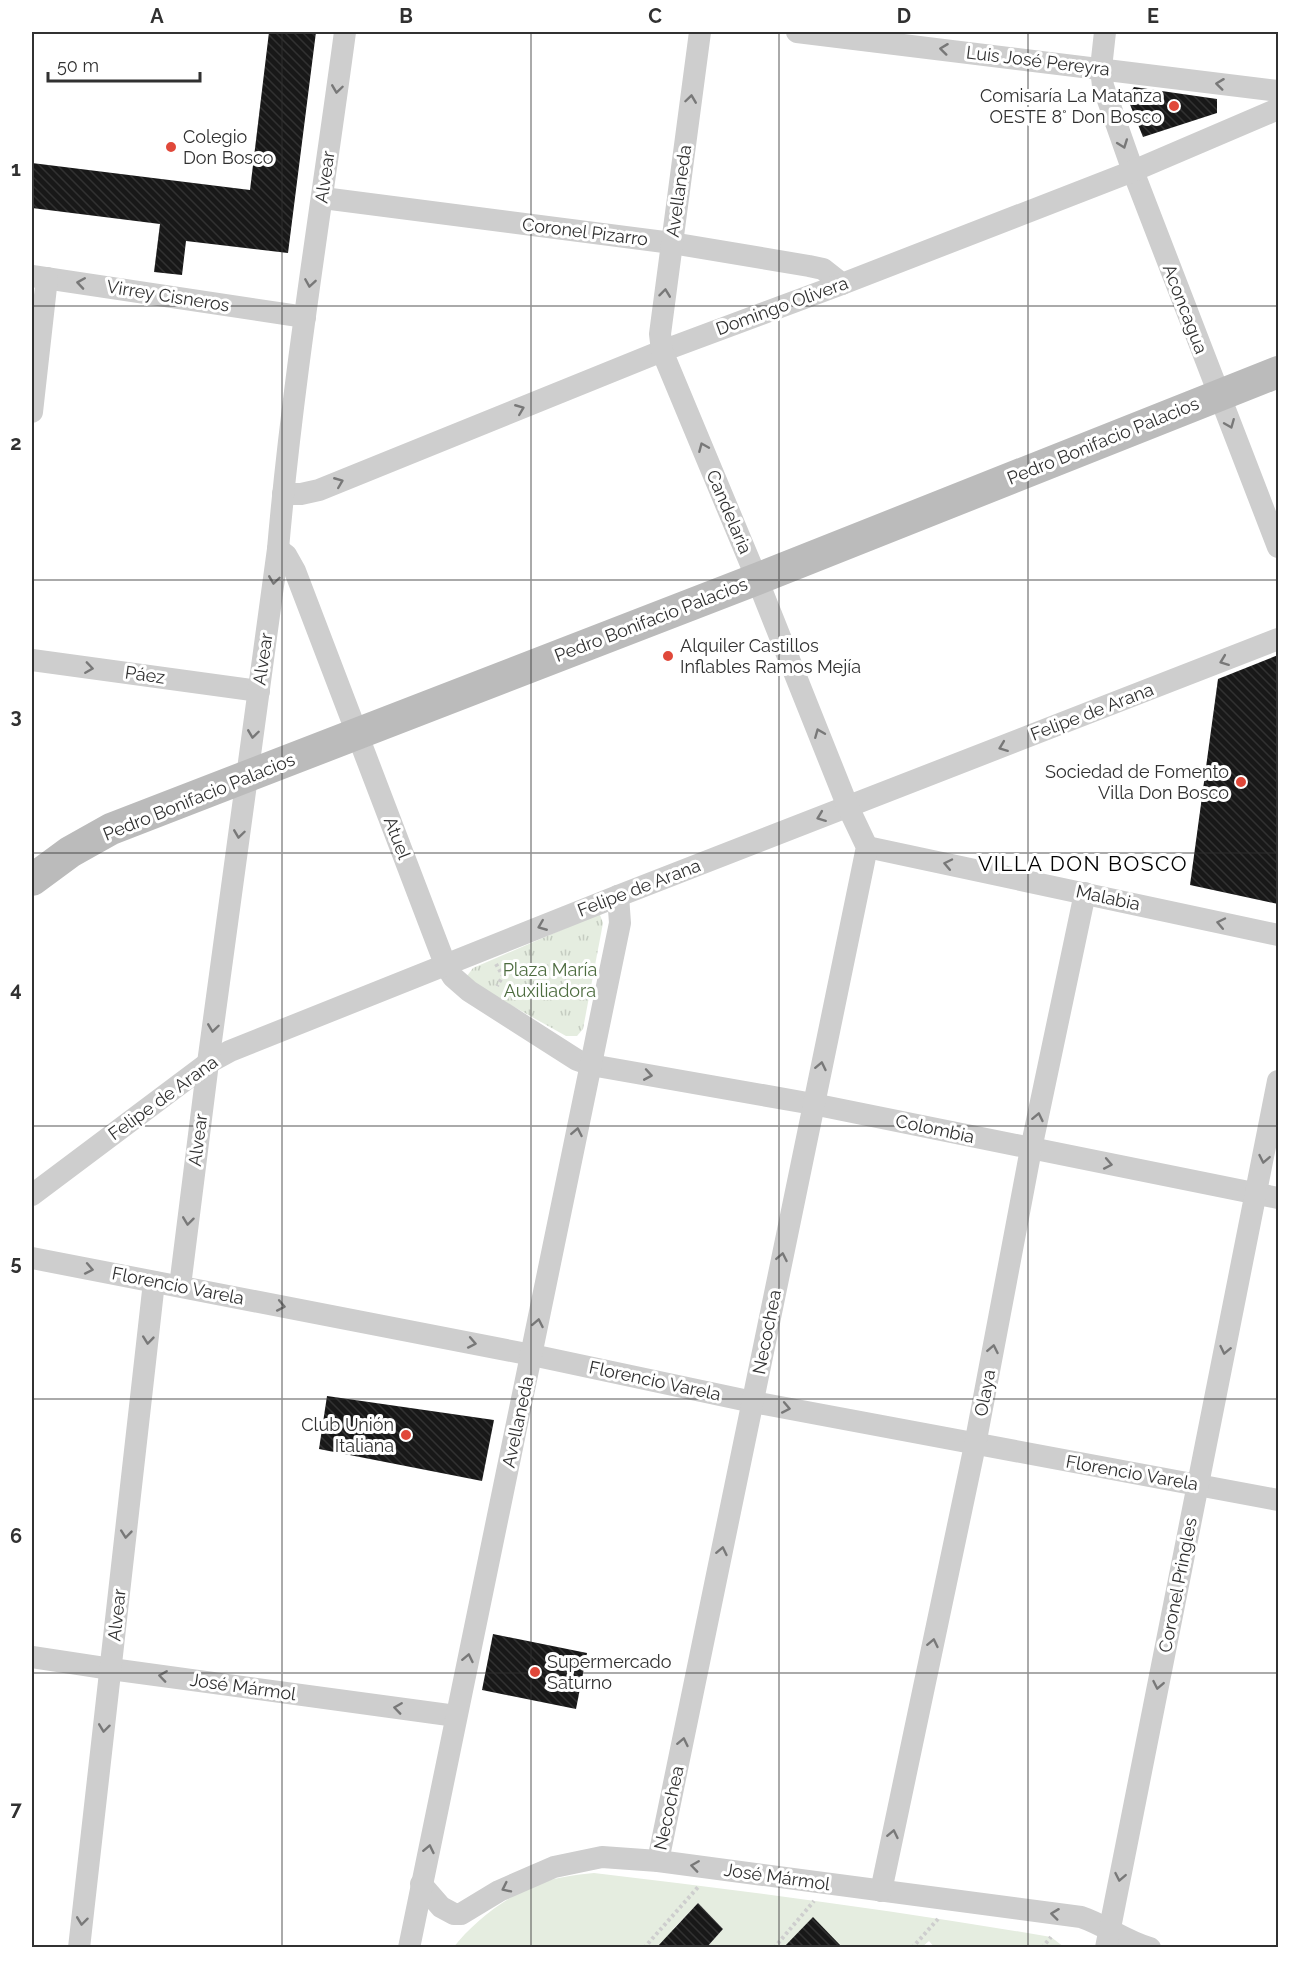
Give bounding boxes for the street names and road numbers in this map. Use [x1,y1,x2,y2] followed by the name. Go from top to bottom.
[965,41,1111,80] street label: Luis José Pereyra
[662,143,695,238] street label: Avellaneda
[310,149,339,204] street label: Alvear
[521,213,649,250] street label: Coronel Pizarro
[1159,261,1212,357] street label: Aconcagua
[713,272,851,339] street label: Domingo Olivera
[105,275,231,316] street label: Virrey Cisneros
[1004,392,1202,489] street label: Pedro Bonifacio Palacios
[702,467,757,557] street label: Candelaria
[551,573,750,666] street label: Pedro Bonifacio Palacios
[248,631,277,686] street label: Alvear
[124,661,167,688] street label: Páez
[1027,678,1156,745] street label: Felipe de Arana
[100,748,298,845] street label: Pedro Bonifacio Palacios
[380,814,415,862] street label: Atuel
[574,854,703,921] street label: Felipe de Arana
[1074,880,1142,915] street label: Malabia
[104,1051,221,1144] street label: Felipe de Arana
[894,1110,976,1147] street label: Colombia
[184,1112,211,1167] street label: Alvear
[110,1262,246,1309] street label: Florencio Varela
[748,1288,785,1376] street label: Necochea
[587,1356,723,1405] street label: Florencio Varela
[970,1368,999,1418] street label: Olaya
[498,1374,537,1470] street label: Avellaneda
[1064,1451,1200,1494] street label: Florencio Varela
[1154,1515,1201,1654] street label: Coronel Pringles
[103,1587,130,1642] street label: Alvear
[189,1669,298,1704] street label: José Mármol
[649,1764,688,1852] street label: Necochea
[723,1859,832,1894] street label: José Mármol

